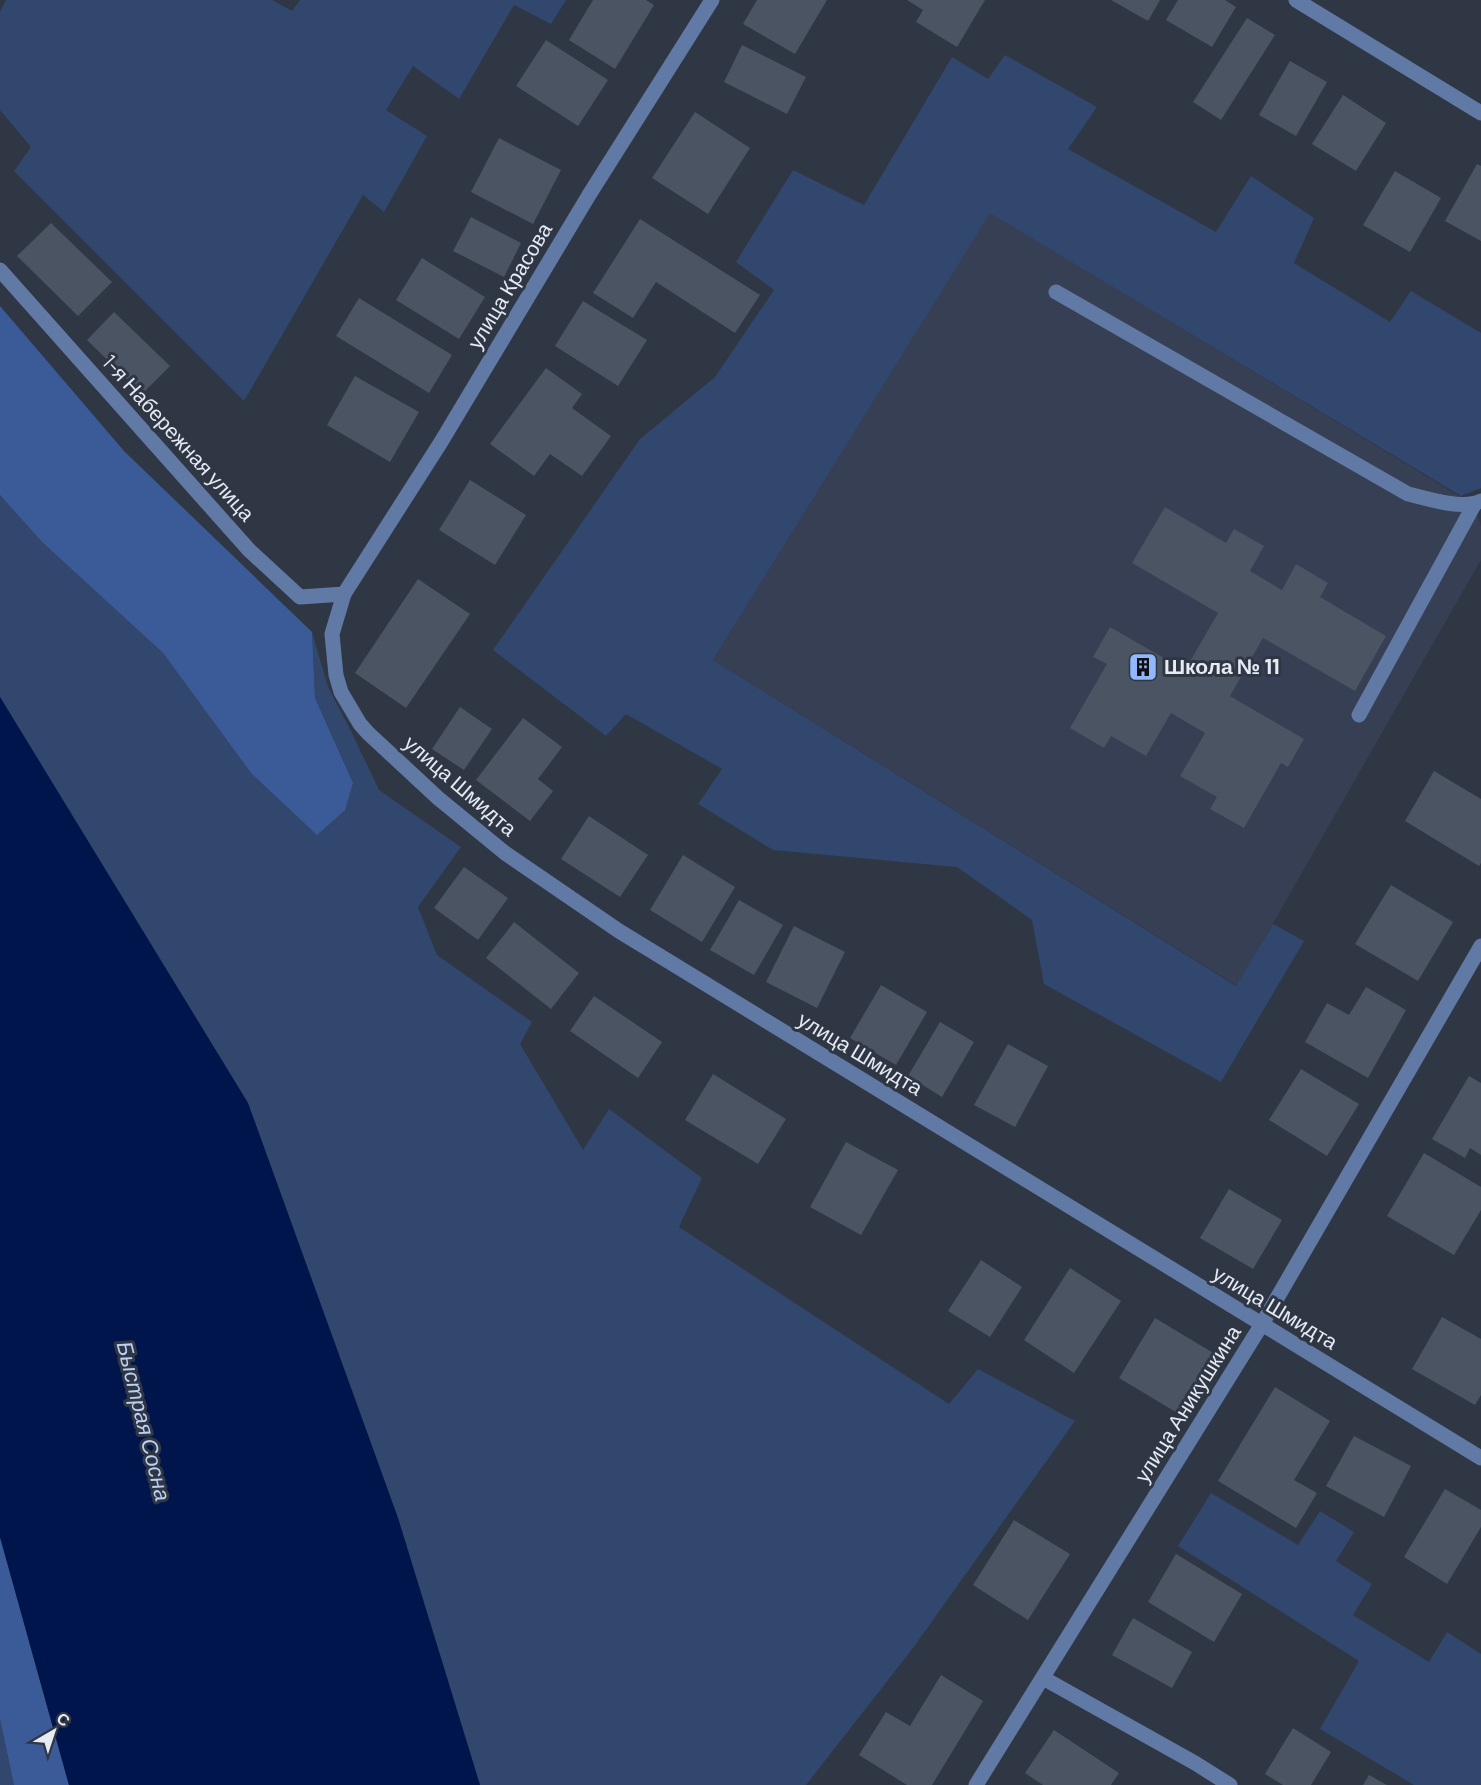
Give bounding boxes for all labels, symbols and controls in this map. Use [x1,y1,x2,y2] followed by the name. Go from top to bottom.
[461,217,556,353] street label: улица Красова
[98,349,261,526] street label: 1-я Набережная улица
[1127,651,1159,683] building icon: Школа № 11
[1164,653,1280,678] place label: Школа № 11
[400,729,523,841] street label: улица Шмидта
[794,1006,928,1100] street label: улица Шмидта
[1209,1260,1343,1354] street label: улица Шмидта
[1128,1320,1245,1486] street label: улица Аникушкина
[112,1338,177,1503] water label: Быстрая Сосна
[24,1701,84,1761] north arrow
[53,1708,75,1730] text: С

